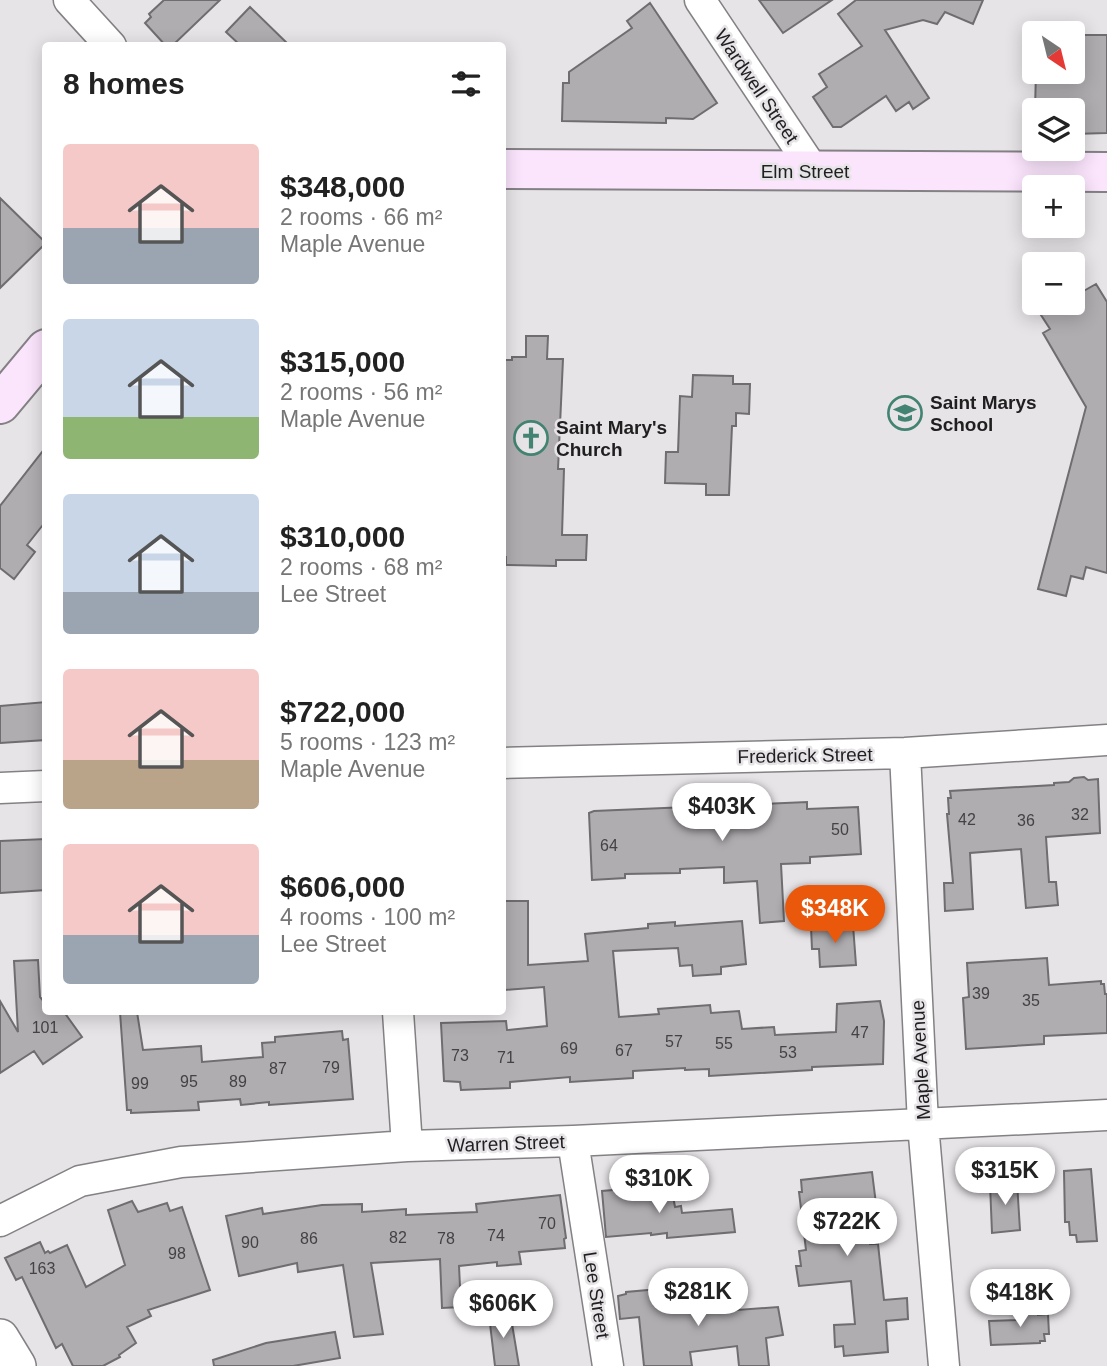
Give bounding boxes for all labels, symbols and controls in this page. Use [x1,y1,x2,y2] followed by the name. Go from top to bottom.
[1022,21,1085,84] north arrow
[1022,21,1085,315] map controls
[711,25,803,148] street label: Wardwell Street
[447,65,485,103] icon: filters
[63,67,185,100] text: 8 homes
[1022,98,1085,161] button: layers
[761,161,850,182] street label: Elm Street
[280,170,405,203] text: $348,000
[119,172,203,256] icon: home
[1022,175,1085,238] button: +
[280,204,442,230] text: 2 rooms · 66 m²
[280,231,425,257] text: Maple Avenue
[1022,252,1085,315] button: −
[280,345,405,378] text: $315,000
[119,347,203,431] icon: home
[280,379,442,405] text: 2 rooms · 56 m²
[930,392,1037,435] place label: Saint Marys School
[886,394,924,432] school or university icon: Saint Marys School
[280,406,425,432] text: Maple Avenue
[556,417,667,460] place label: Saint Mary's Church
[512,419,550,457] church icon: Saint Mary's Church
[280,520,405,553] text: $310,000
[119,522,203,606] icon: home
[280,554,442,580] text: 2 rooms · 68 m²
[280,581,386,607] text: Lee Street
[280,695,405,728] text: $722,000
[119,697,203,781] icon: home
[280,729,455,755] text: 5 rooms · 123 m²
[737,744,873,767] street label: Frederick Street
[280,756,425,782] text: Maple Avenue
[673,784,771,843] pin: $403K
[688,793,756,819] text: $403K
[1071,806,1089,823] house number: 32
[958,811,976,828] house number: 42
[1017,812,1035,829] house number: 36
[831,821,849,838] house number: 50
[600,837,618,854] house number: 64
[280,870,405,903] text: $606,000
[119,872,203,956] icon: home
[786,886,884,945] pin: $348K
[801,895,869,921] text: $348K
[280,904,455,930] text: 4 rooms · 100 m²
[280,931,386,957] text: Lee Street
[972,985,990,1002] house number: 39
[1022,992,1040,1009] house number: 35
[907,999,934,1120] street label: Maple Avenue
[32,1019,58,1036] house number: 101
[851,1024,869,1041] house number: 47
[665,1033,683,1050] house number: 57
[715,1035,733,1052] house number: 55
[560,1040,578,1057] house number: 69
[615,1042,633,1059] house number: 67
[779,1044,797,1061] house number: 53
[451,1047,469,1064] house number: 73
[497,1049,515,1066] house number: 71
[322,1059,340,1076] house number: 79
[269,1060,287,1077] house number: 87
[180,1073,198,1090] house number: 95
[229,1073,247,1090] house number: 89
[131,1075,149,1092] house number: 99
[447,1131,566,1156] street label: Warren Street
[956,1148,1054,1207] pin: $315K
[610,1156,708,1215] pin: $310K
[971,1157,1039,1183] text: $315K
[625,1165,693,1191] text: $310K
[798,1198,896,1258] pin: $722K
[813,1208,881,1234] text: $722K
[538,1215,556,1232] house number: 70
[487,1227,505,1244] house number: 74
[389,1229,407,1246] house number: 82
[300,1230,318,1247] house number: 86
[437,1230,455,1247] house number: 78
[241,1234,259,1251] house number: 90
[168,1245,186,1262] house number: 98
[579,1250,614,1341] street label: Lee Street
[29,1260,55,1277] house number: 163
[649,1268,747,1328] pin: $281K
[971,1270,1069,1329] pin: $418K
[664,1278,732,1304] text: $281K
[986,1279,1054,1305] text: $418K
[454,1280,552,1340] pin: $606K
[469,1290,537,1316] text: $606K

